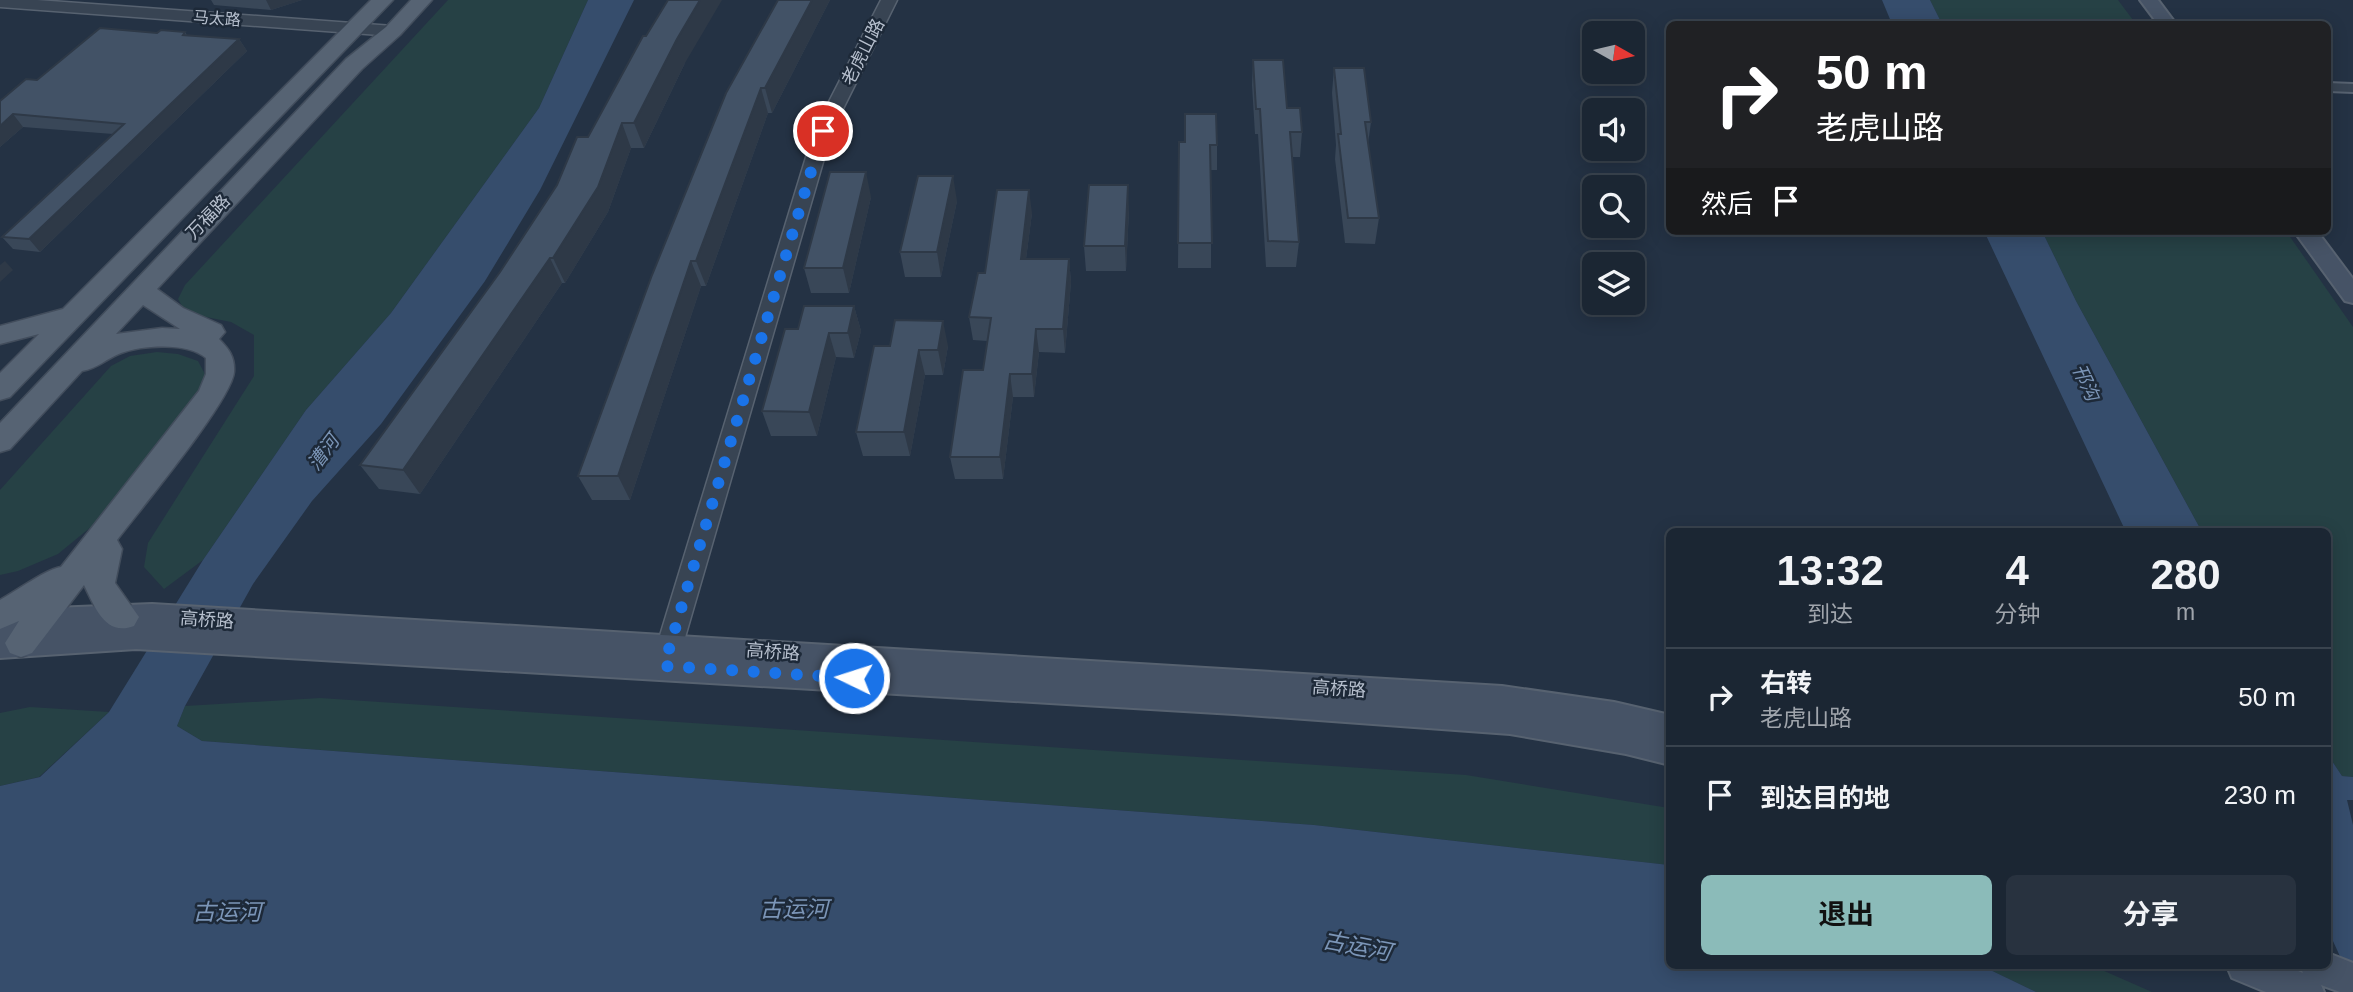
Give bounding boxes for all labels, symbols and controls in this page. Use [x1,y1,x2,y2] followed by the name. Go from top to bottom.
[192,8,242,29] street label: 马太路
[838,15,888,89] street label: 老虎山路
[1582,21,1645,84] north arrow
[1582,21,1645,315] map controls
[1816,45,1928,99] text: 50 m
[1701,49,1792,140] icon: right
[1582,98,1645,161] button: sound
[793,101,853,161] pin
[1816,110,1944,146] text: 老虎山路
[804,112,842,150] icon: arrive
[1582,175,1645,238] button: search
[1767,182,1805,220] icon: arrive
[1701,189,1753,219] text: 然后
[182,191,234,243] street label: 万福路
[1582,252,1645,315] button: layers
[2068,361,2104,406] water label: 邗沟
[304,428,346,474] water label: 漕河
[1776,547,1884,594] text: 13:32
[2005,547,2029,594] text: 4
[2151,551,2221,598] text: 280
[2176,599,2195,625] text: m
[1807,601,1853,627] text: 到达
[1994,601,2040,627] text: 分钟
[179,608,235,632] street label: 高桥路
[745,640,801,664] street label: 高桥路
[817,641,891,715] position arrow
[1760,668,1812,698] text: 右转
[1311,677,1367,701] street label: 高桥路
[1701,678,1739,716] icon: right
[2238,682,2296,712] text: 50 m
[1760,705,1852,731] text: 老虎山路
[1701,776,1739,814] icon: arrive
[2224,780,2296,810] text: 230 m
[1760,783,1890,813] text: 到达目的地
[1701,875,1992,955] button: 退出
[2006,875,2296,955] button: 分享
[760,896,833,922] water label: 古运河
[193,899,266,925] water label: 古运河
[1321,927,1397,966] water label: 古运河

